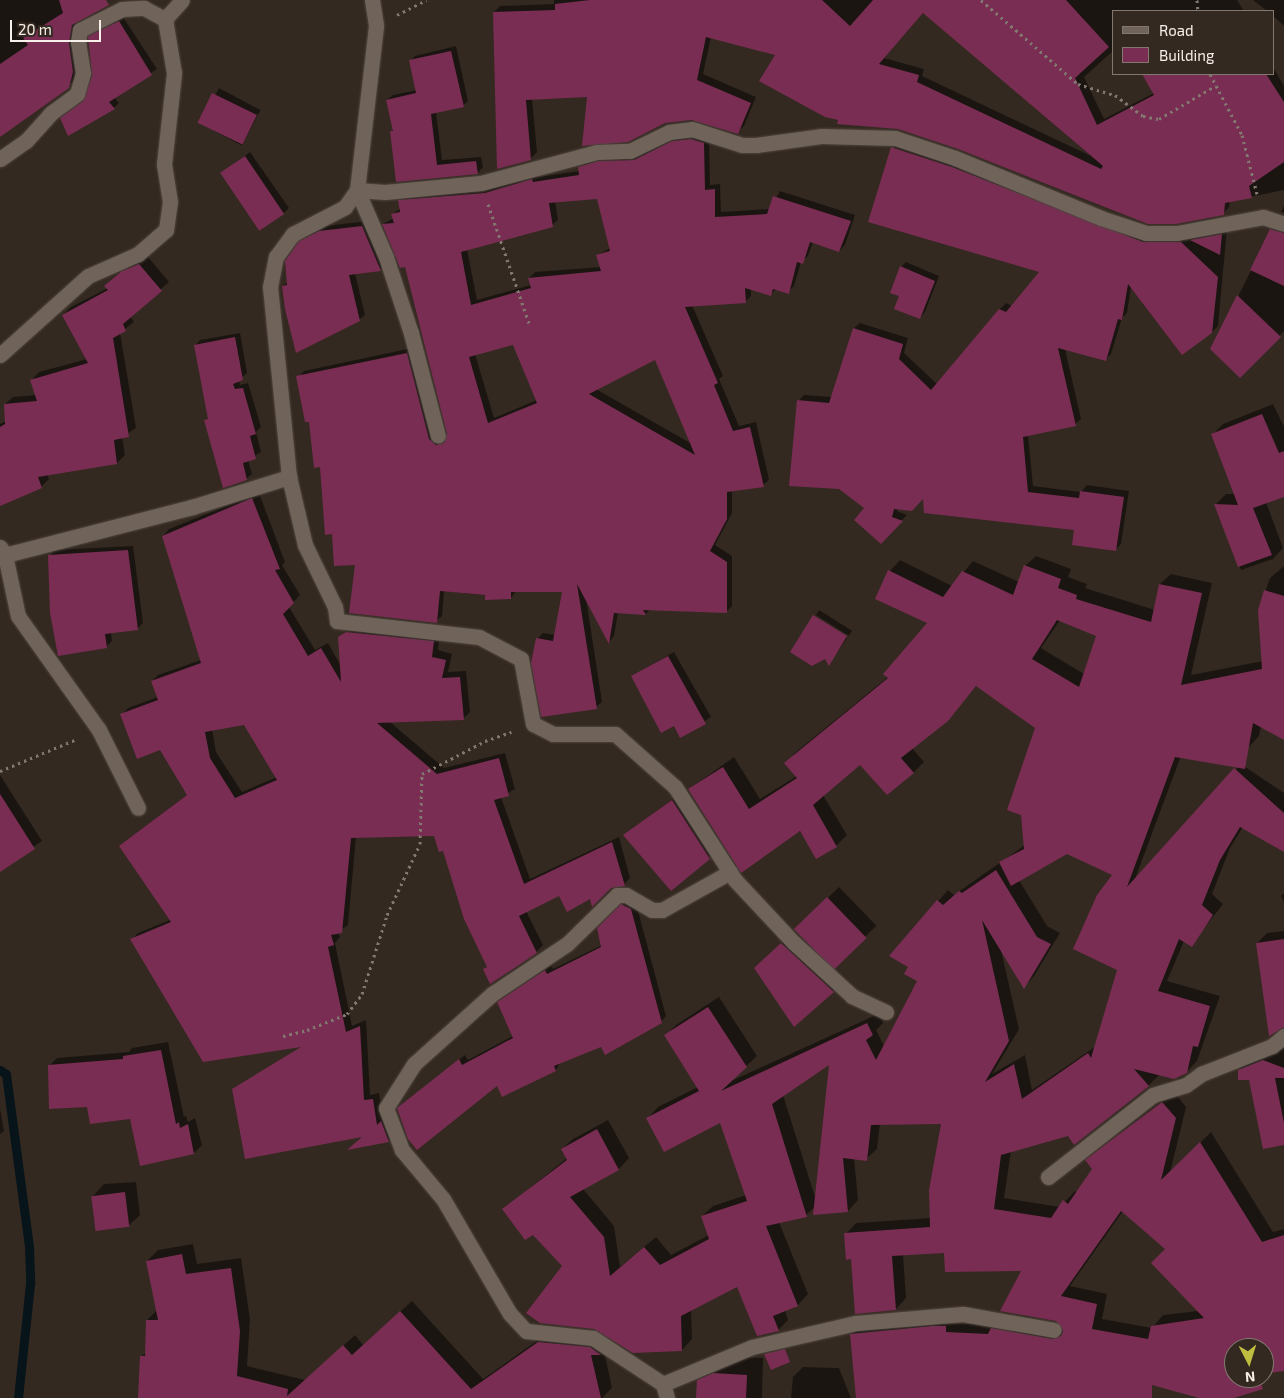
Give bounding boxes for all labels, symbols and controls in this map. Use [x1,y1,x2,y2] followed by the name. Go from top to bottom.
[12,10,104,42] scale bar
[1112,10,1274,75] legend
[18,20,52,38] text: 20 m
[1159,21,1194,39] text: Road
[1159,46,1214,64] text: Building
[1224,1338,1274,1388] north arrow
[1244,1369,1256,1386] text: N

